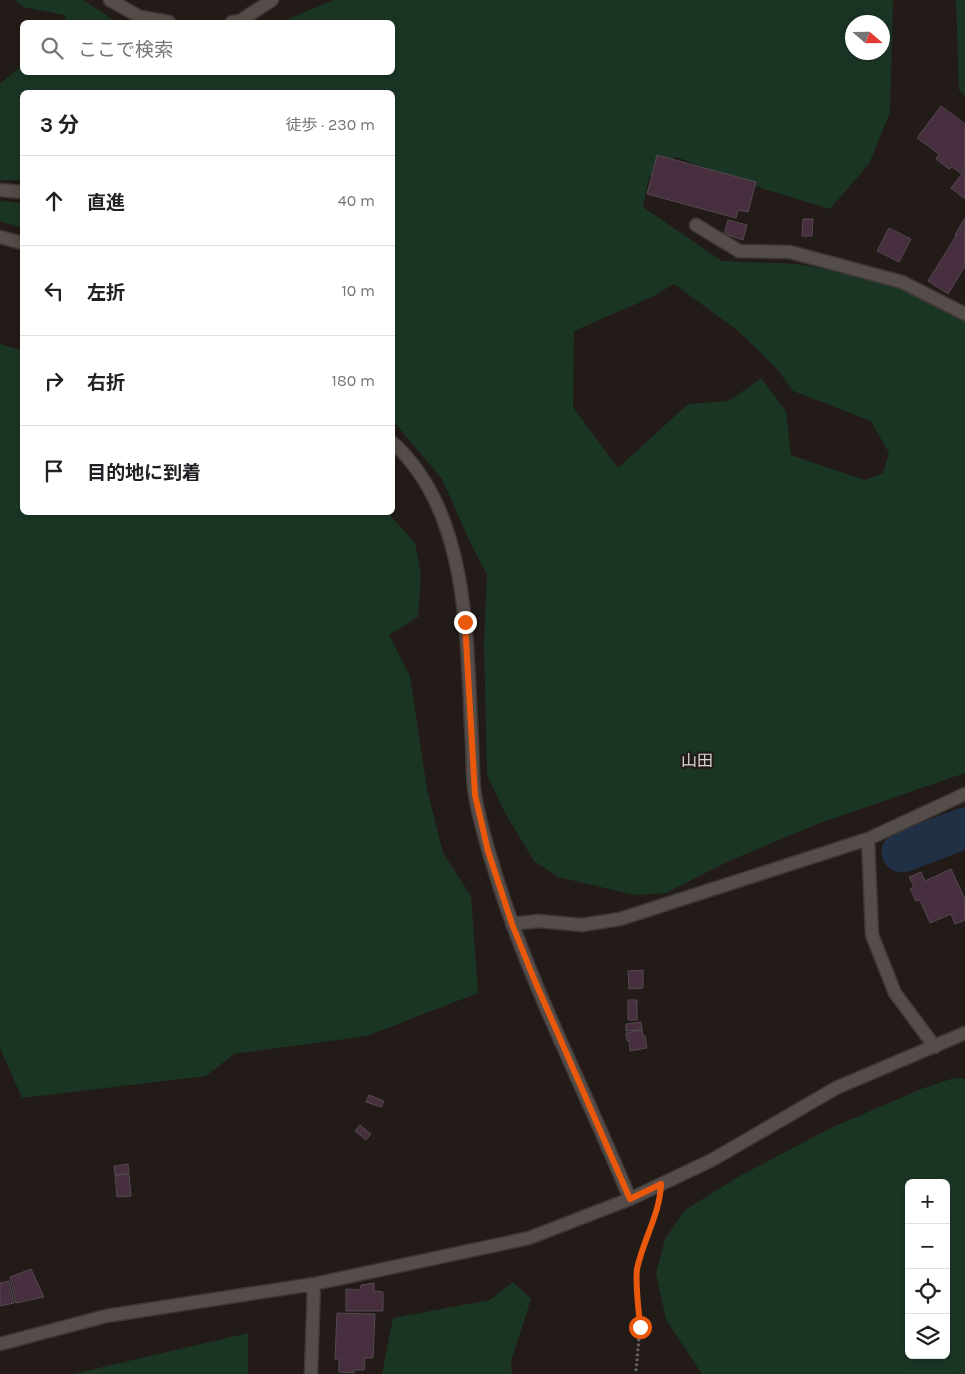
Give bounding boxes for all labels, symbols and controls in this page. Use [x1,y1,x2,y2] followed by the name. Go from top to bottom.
[845,15,890,60] north arrow
[20,20,395,75] search box
[38,34,66,62] icon: search
[78,39,173,61] text: ここで検索
[40,113,79,137] text: 3 分
[286,115,375,134] text: 徒歩 · 230 m
[40,187,68,215] icon: ahead
[338,191,375,210] text: 40 m
[87,192,125,214] text: 直進
[40,277,68,305] icon: left
[341,281,375,300] text: 10 m
[87,282,125,304] text: 左折
[40,367,68,395] icon: right
[332,371,375,390] text: 180 m
[87,372,125,394] text: 右折
[40,457,68,485] icon: arrive
[87,462,201,484] text: 目的地に到着
[454,611,477,634] route end
[681,751,713,770] district label: 山田
[905,1179,950,1359] map controls
[905,1179,950,1224] button: +
[905,1224,950,1269] button: −
[905,1269,950,1314] button: locate
[905,1314,950,1359] button: layers
[629,1316,652,1339] route start

